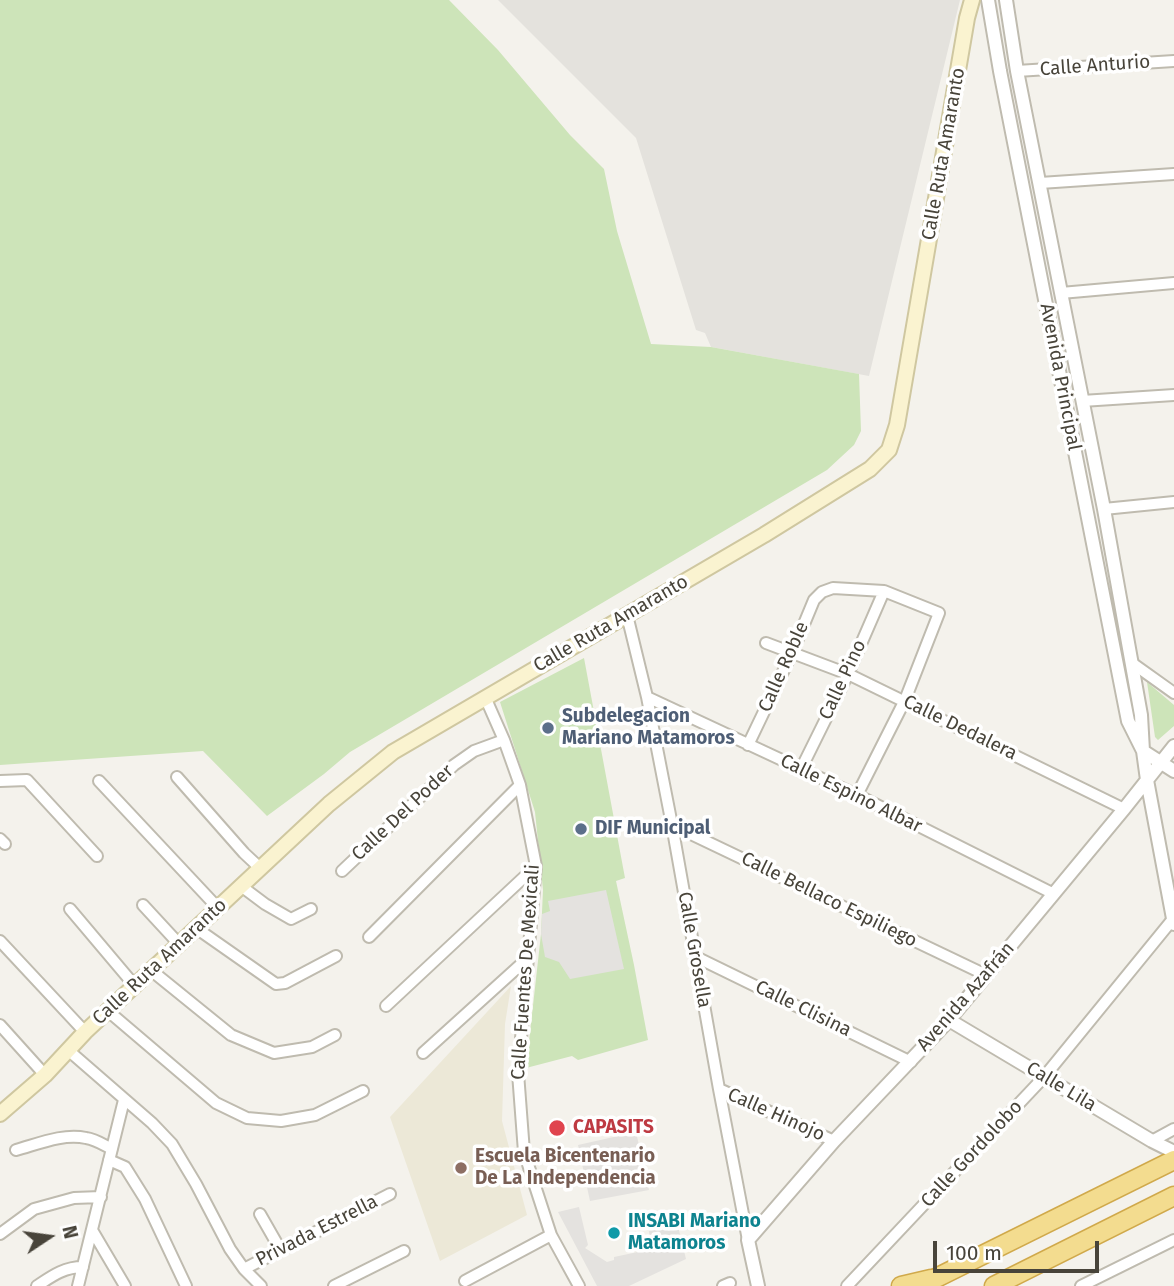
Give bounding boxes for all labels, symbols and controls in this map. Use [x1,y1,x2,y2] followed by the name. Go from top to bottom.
[1039,51,1151,81] street label: Calle Anturio
[918,66,970,242] street label: Calle Ruta Amaranto
[1035,301,1085,453] street label: Avenida Principal
[530,570,692,678] street label: Calle Ruta Amaranto
[754,618,814,716] street label: Calle Roble
[815,636,871,724] street label: Calle Pino
[899,691,1021,765] street label: Calle Dedalera
[562,706,735,750] place label: Subdelegacion Mariano Matamoros
[540,720,556,736] marker: Subdelegacion Mariano Matamoros
[776,750,926,838] street label: Calle Espino Albar
[347,760,459,866] street label: Calle Del Poder
[595,818,710,840] place label: DIF Municipal
[573,821,589,837] marker: DIF Municipal
[737,848,921,952] street label: Calle Bellaco Espiliego
[507,863,545,1081] street label: Calle Fuentes De Mexicali
[673,890,715,1010] street label: Calle Grosella
[88,894,232,1030] street label: Calle Ruta Amaranto
[912,938,1020,1056] street label: Avenida Azafrán
[751,976,855,1042] street label: Calle Clisina
[1022,1057,1100,1117] street label: Calle Lila
[724,1083,828,1147] street label: Calle Hinojo
[917,1096,1027,1212] street label: Calle Gordolobo
[573,1117,654,1139] place label: CAPASITS
[547,1118,567,1138] marker: CAPASITS
[475,1146,656,1190] place label: Escuela Bicentenario De La Independencia
[453,1160,469,1176] marker: Escuela Bicentenario De La Independencia
[252,1190,382,1272] street label: Privada Estrella
[14,1202,84,1272] north arrow
[628,1211,761,1255] place label: INSABI Mariano Matamoros
[57,1223,83,1241] text: N
[606,1225,622,1241] marker: INSABI Mariano Matamoros
[936,1226,1102,1270] scale bar
[946,1240,1002,1266] text: 100 m

